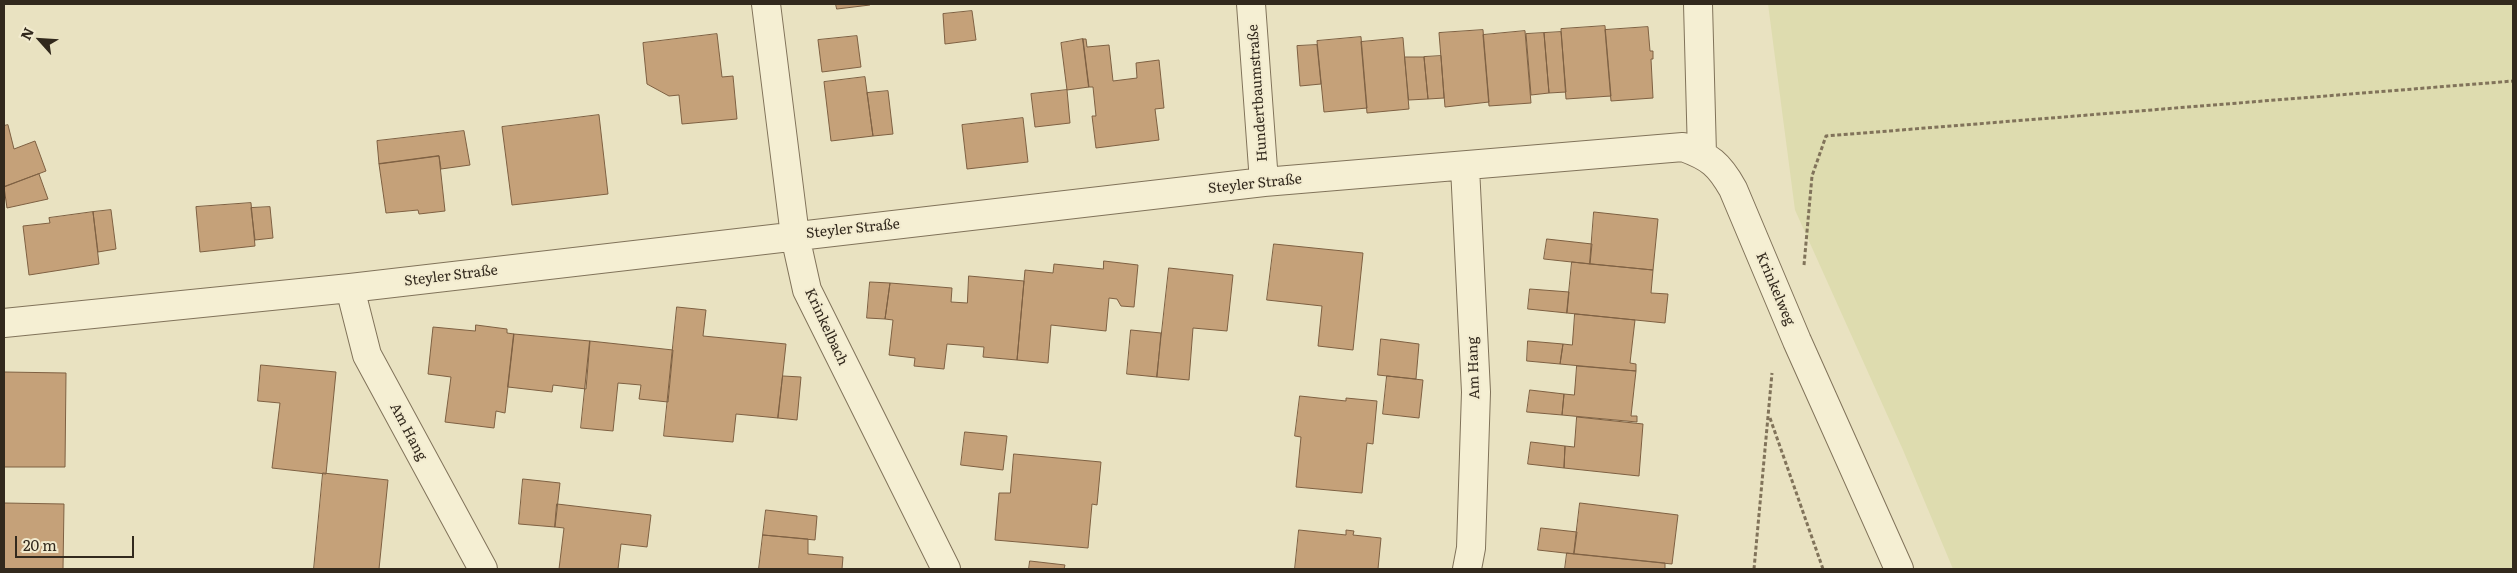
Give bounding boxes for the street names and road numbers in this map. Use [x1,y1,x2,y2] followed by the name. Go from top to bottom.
[1245,24,1271,162] street label: Hundertbaumstraße
[1207,171,1303,197] street label: Steyler Straße
[805,216,901,242] street label: Steyler Straße
[1752,250,1798,328] street label: Krinkelweg
[403,262,499,290] street label: Steyler Straße
[801,286,851,368] street label: Krinkelbach
[1465,336,1483,400] street label: Am Hang
[386,400,430,464] street label: Am Hang

